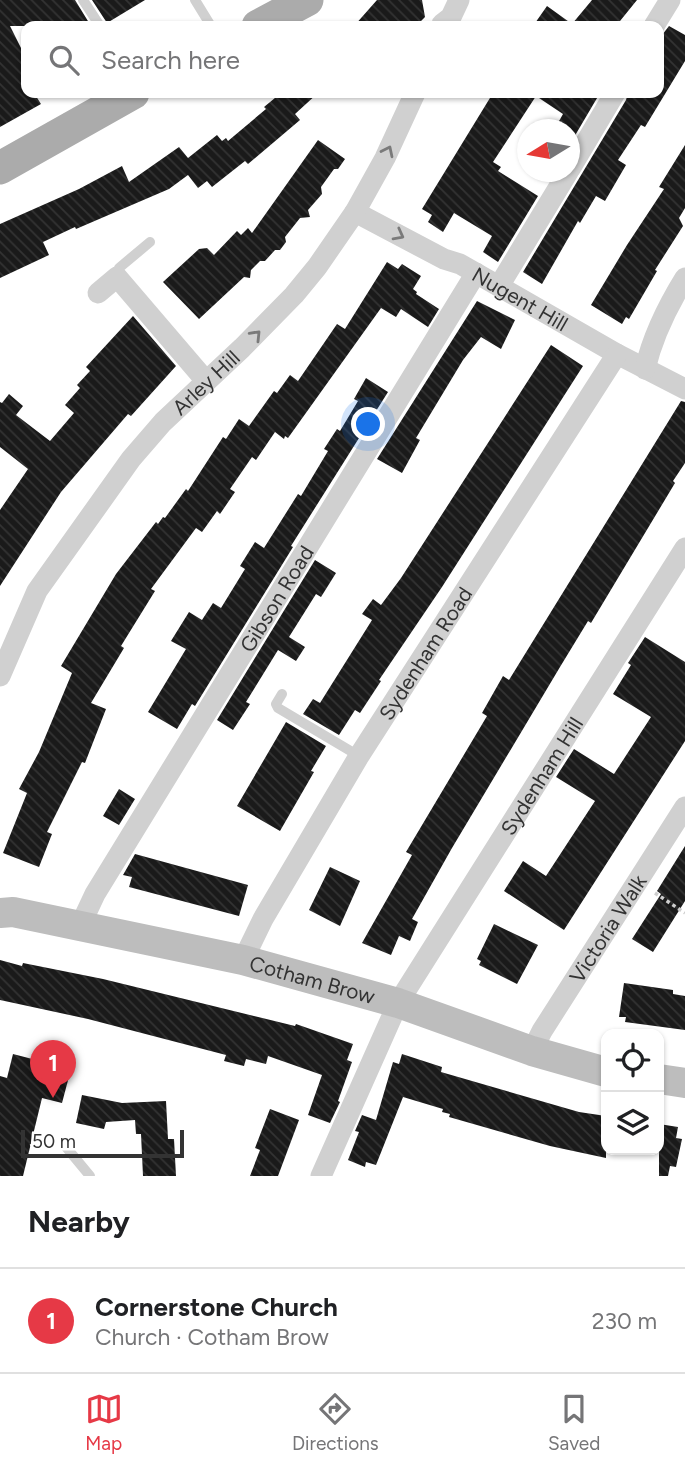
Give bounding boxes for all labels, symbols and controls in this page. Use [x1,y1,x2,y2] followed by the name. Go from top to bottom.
[21,21,664,98] search box
[45,41,83,79] icon: search
[101,44,240,76] text: Search here
[517,119,580,182] north arrow
[380,146,394,158] one-way arrow
[392,227,404,241] one-way arrow
[468,261,573,336] street label: Nugent Hill
[247,330,260,343] one-way arrow
[167,345,245,420] street label: Arley Hill
[351,407,385,441] your location
[234,541,318,656] street label: Gibson Road
[373,582,477,724] street label: Sydenham Road
[495,712,588,839] street label: Sydenham Hill
[564,869,652,987] street label: Victoria Walk
[247,950,378,1009] street label: Cotham Brow
[601,1029,664,1155] map controls
[601,1029,664,1092] button: locate
[30,1040,76,1098] pin: 1
[601,1092,664,1155] button: layers
[21,1127,184,1159] scale bar
[32,1130,76,1153] text: 50 m
[28,1203,130,1240] text: Nearby
[95,1291,338,1323] text: Cornerstone Church
[46,1307,56,1335] text: 1
[592,1307,657,1335] text: 230 m
[95,1323,329,1351] text: Church · Cotham Brow
[85,1390,123,1455] tab: Map
[292,1390,379,1455] tab: Directions
[548,1390,600,1455] tab: Saved

